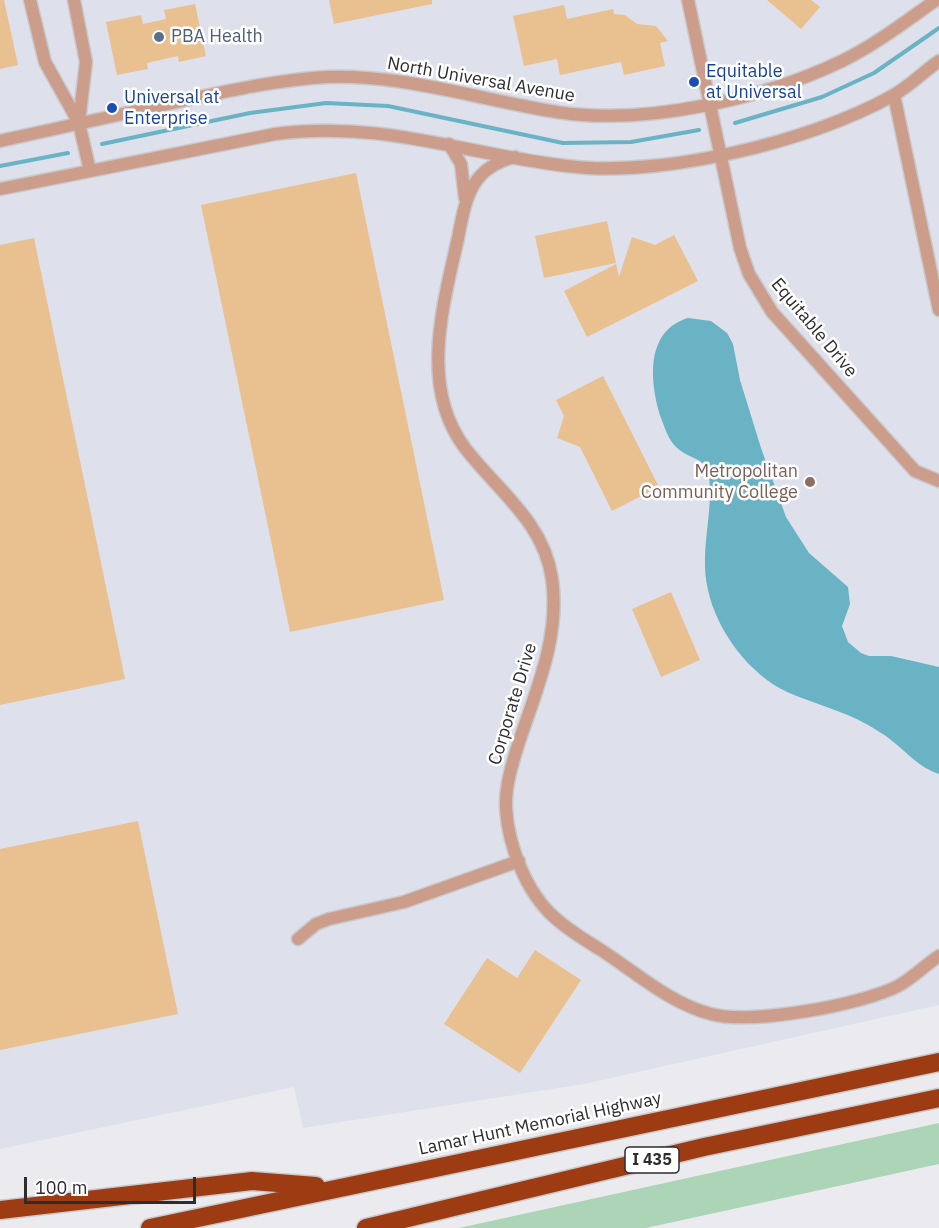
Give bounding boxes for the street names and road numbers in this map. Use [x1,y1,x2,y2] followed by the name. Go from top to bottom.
[386,53,576,107] street label: North Universal Avenue
[766,274,862,382] street label: Equitable Drive
[484,640,542,768] street label: Corporate Drive
[417,1088,663,1160] street label: Lamar Hunt Memorial Highway
[625,1147,679,1173] road number: I 435

